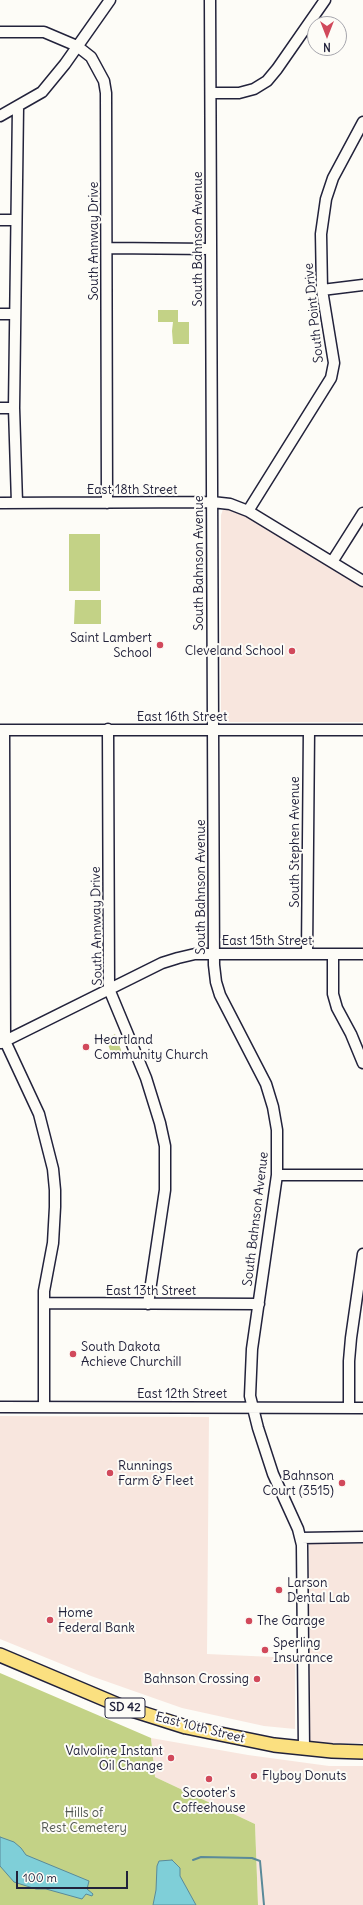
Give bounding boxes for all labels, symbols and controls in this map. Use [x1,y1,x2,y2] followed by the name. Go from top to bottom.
[307,16,347,56] north arrow
[323,40,331,54] text: N
[190,171,206,307] street label: South Bahnson Avenue
[86,181,102,301] street label: South Annway Drive
[301,262,327,364] street label: South Point Drive
[87,482,177,498] street label: East 18th Street
[191,495,207,631] street label: South Bahnson Avenue
[70,630,152,661] place label: Saint Lambert School
[155,640,165,650] marker: Saint Lambert School
[185,643,284,659] place label: Cleveland School
[287,646,297,656] marker: Cleveland School
[137,709,227,725] street label: East 16th Street
[287,776,303,908] street label: South Stephen Avenue
[193,819,209,955] street label: South Bahnson Avenue
[88,866,106,986] street label: South Annway Drive
[222,933,312,949] street label: East 15th Street
[94,1032,208,1063] place label: Heartland Community Church
[81,1042,91,1052] marker: Heartland Community Church
[240,1151,272,1287] street label: South Bahnson Avenue
[106,1283,196,1299] street label: East 13th Street
[81,1339,181,1370] place label: South Dakota Achieve Churchill
[68,1349,78,1359] marker: South Dakota Achieve Churchill
[137,1386,227,1402] street label: East 12th Street
[118,1458,194,1489] place label: Runnings Farm & Fleet
[105,1468,115,1478] marker: Runnings Farm & Fleet
[263,1468,334,1499] place label: Bahnson Court (3515)
[337,1478,347,1488] marker: Bahnson Court (3515)
[287,1575,350,1606] place label: Larson Dental Lab
[274,1585,284,1595] marker: Larson Dental Lab
[58,1605,135,1636] place label: Home Federal Bank
[257,1613,325,1629] place label: The Garage
[45,1615,55,1625] marker: Home Federal Bank
[244,1616,254,1626] marker: The Garage
[273,1635,333,1666] place label: Sperling Insurance
[260,1645,270,1655] marker: Sperling Insurance
[144,1671,249,1687] place label: Bahnson Crossing
[252,1674,262,1684] marker: Bahnson Crossing
[105,1698,145,1718] road number: SD 42
[154,1709,246,1747] street label: East 10th Street
[65,1743,163,1774] place label: Valvoline Instant Oil Change
[166,1753,176,1763] marker: Valvoline Instant Oil Change
[262,1768,346,1784] place label: Flyboy Donuts
[249,1771,259,1781] marker: Flyboy Donuts
[204,1774,214,1784] marker: Scooter's Coffeehouse
[172,1785,246,1816] place label: Scooter's Coffeehouse
[41,1805,127,1836] park label: Hills of Rest Cemetery
[18,1863,130,1889] scale bar
[23,1870,57,1885] text: 100 m

